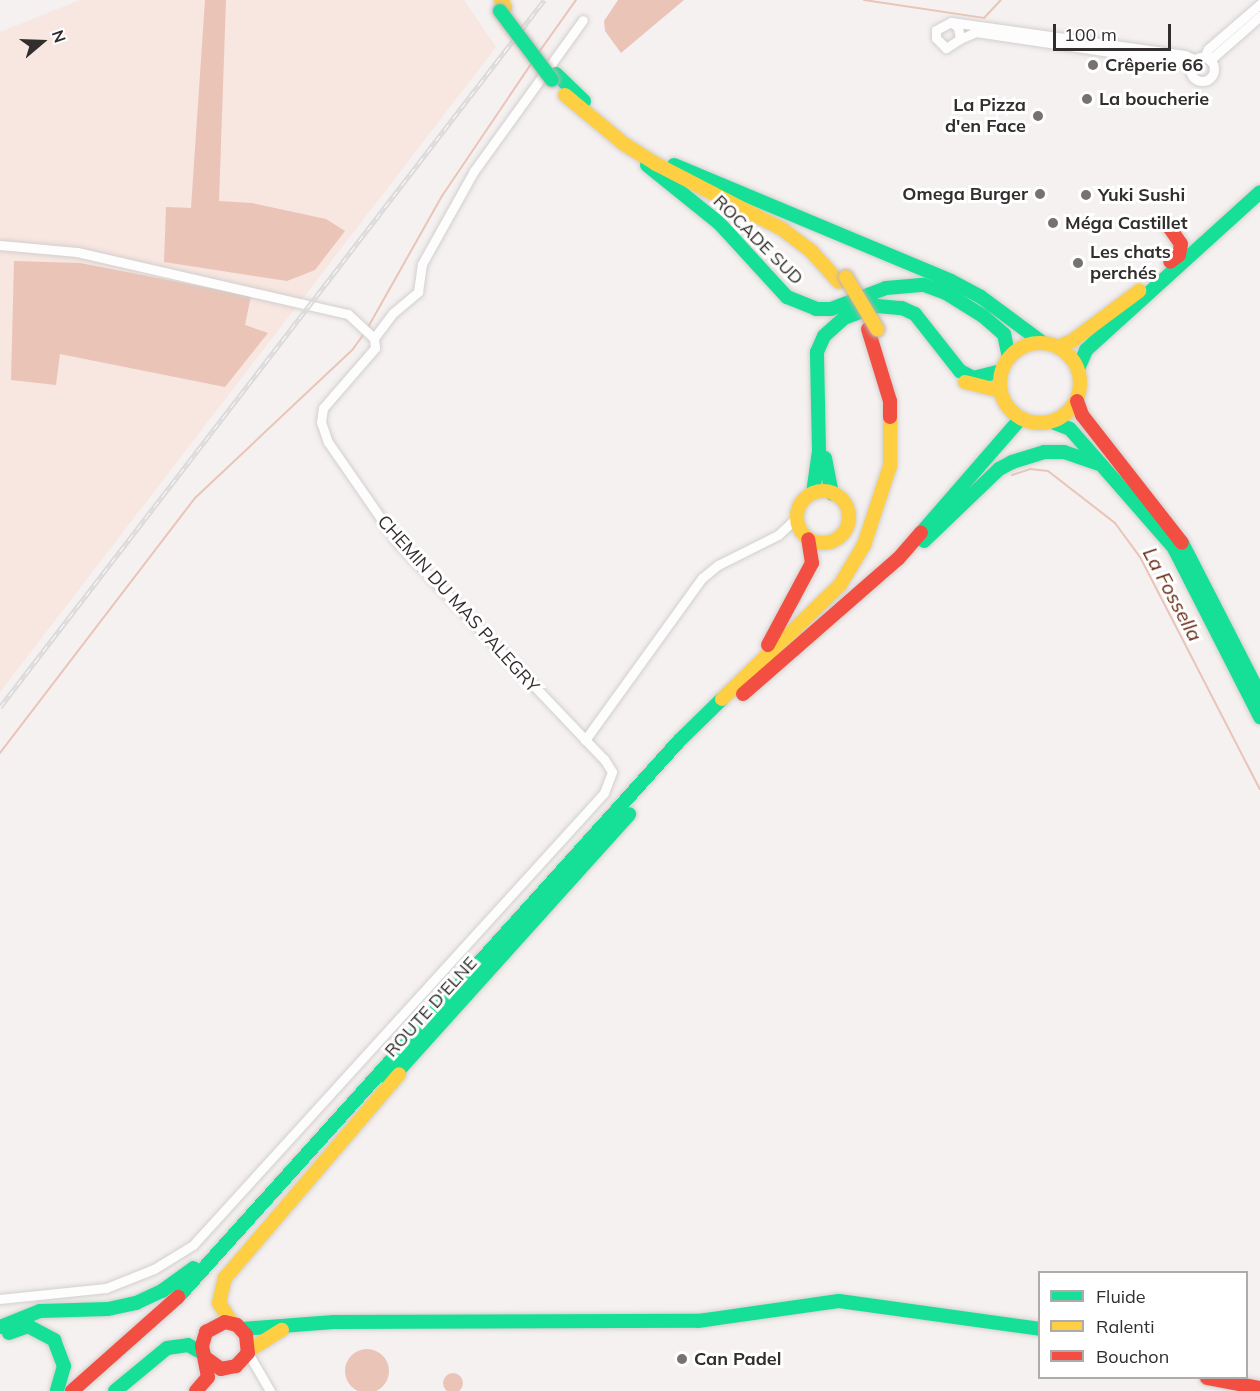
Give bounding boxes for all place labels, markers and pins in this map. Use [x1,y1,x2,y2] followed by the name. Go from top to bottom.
[1105,54,1203,76] place label: Crêperie 66
[1086,58,1100,72] marker: Crêperie 66
[1099,88,1209,110] place label: La boucherie
[1080,92,1094,106] marker: La boucherie
[945,95,1026,138] place label: La Pizza d'en Face
[1031,109,1045,123] marker: La Pizza d'en Face
[902,183,1028,205] place label: Omega Burger
[1098,184,1185,206] place label: Yuki Sushi
[1033,187,1047,201] marker: Omega Burger
[1079,188,1093,202] marker: Yuki Sushi
[1065,212,1187,234] place label: Méga Castillet
[1046,216,1060,230] marker: Méga Castillet
[1090,242,1171,284] place label: Les chats perchés
[1071,256,1085,270] marker: Les chats perchés
[694,1348,781,1370] place label: Can Padel
[675,1352,689,1366] marker: Can Padel

